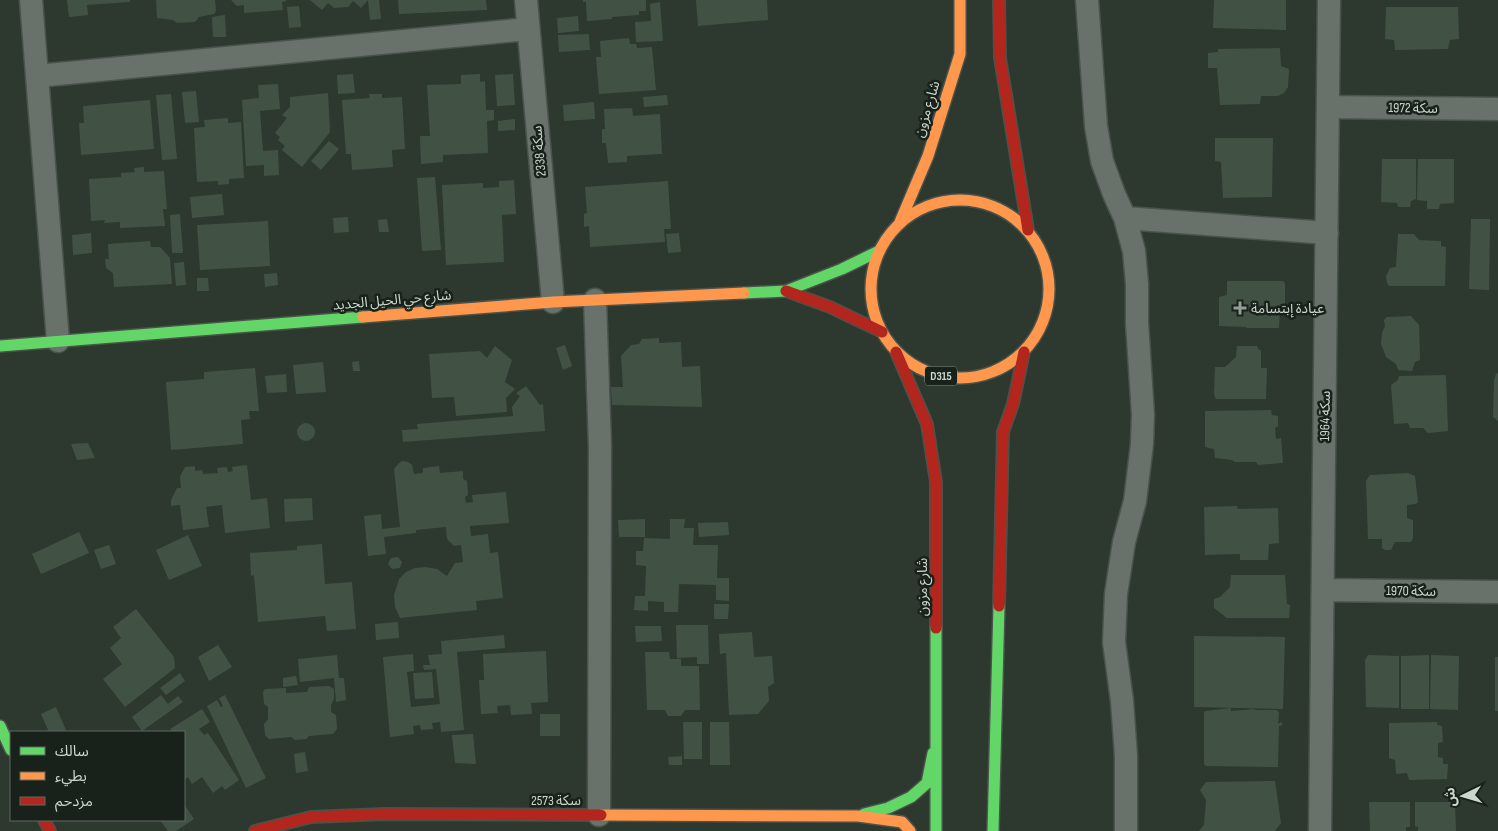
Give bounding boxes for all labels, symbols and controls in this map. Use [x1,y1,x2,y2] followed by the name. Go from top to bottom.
[910,79,946,140] street label: شارع مزون
[1388,99,1438,117] street label: سكة 1972
[528,125,550,177] street label: سكة 2338
[332,286,452,316] street label: شارع حي الحيل الجديد
[1251,300,1324,318] place label: عيادة إبتسامة
[1233,301,1247,315] marker: عيادة إبتسامة
[925,366,957,386] road number: D315
[1316,391,1334,441] street label: سكة 1964
[914,558,933,616] street label: شارع مزون
[1386,582,1436,600] street label: سكة 1970
[10,731,185,821] legend
[55,742,89,761] text: سالك
[55,767,87,787] text: بطيء
[1438,771,1488,821] north arrow
[1441,787,1460,807] text: ش
[55,792,93,812] text: مزدحم
[531,792,581,809] street label: سكة 2573

